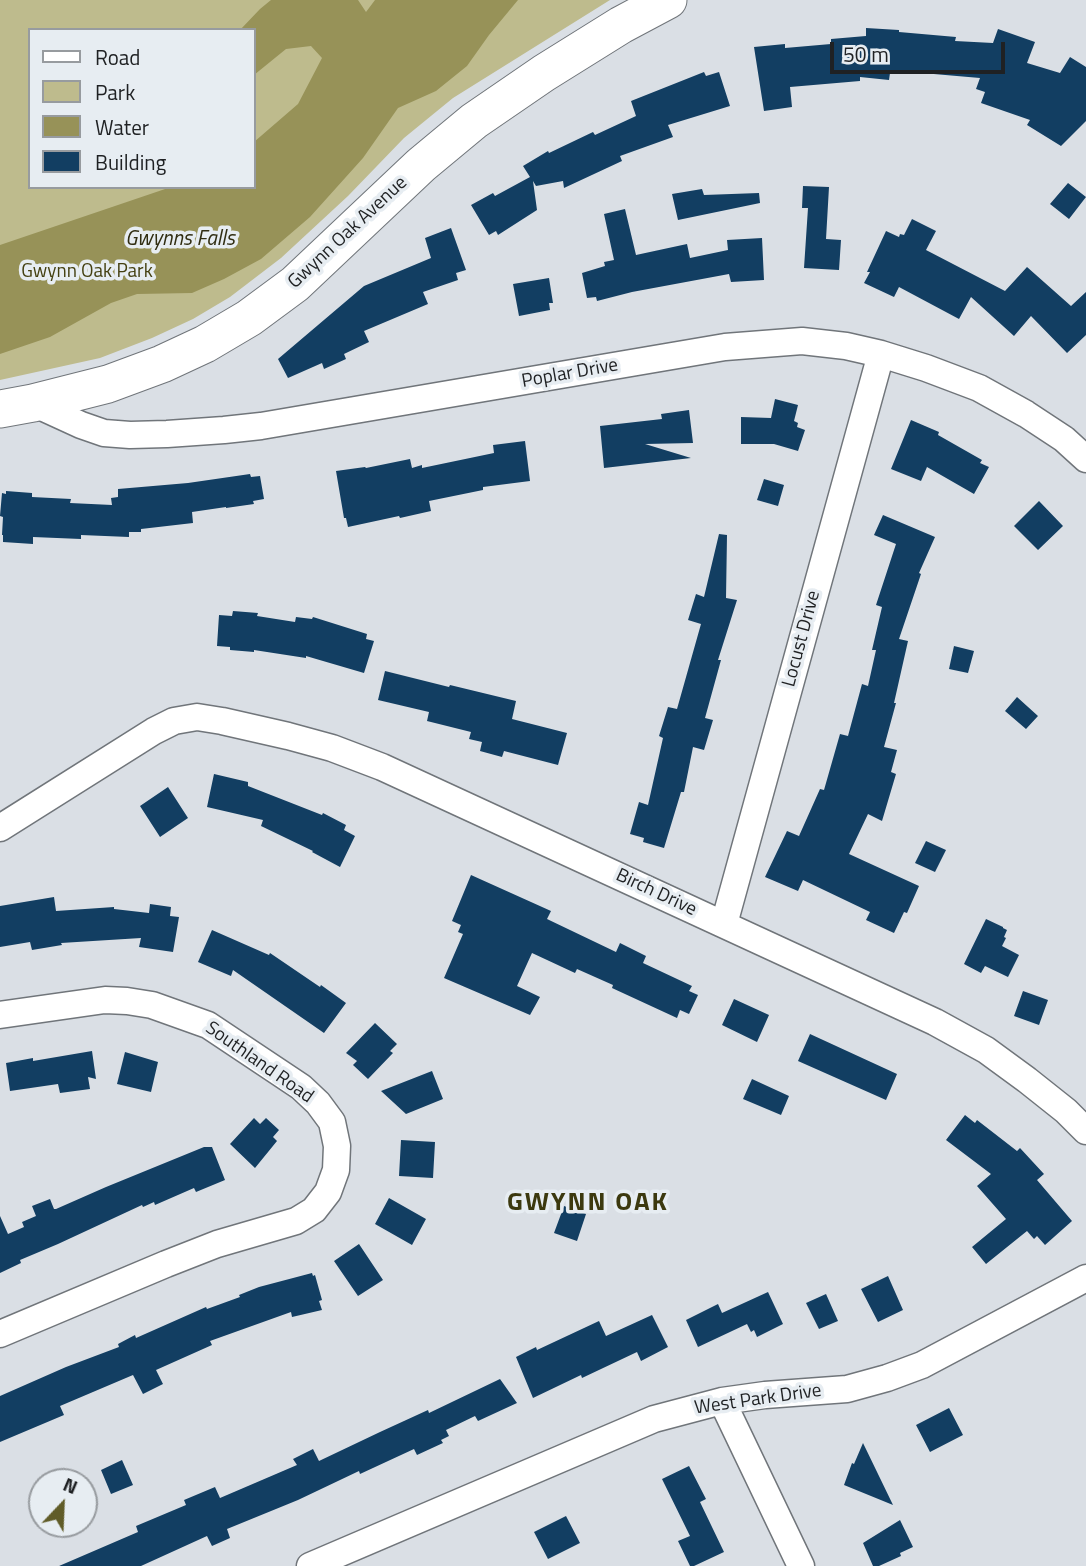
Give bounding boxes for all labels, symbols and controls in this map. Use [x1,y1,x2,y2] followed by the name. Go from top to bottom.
[28,28,256,189] legend
[834,28,1009,72] scale bar
[843,38,889,70] text: 50 m
[95,41,140,73] text: Road
[95,76,135,108] text: Park
[95,111,149,143] text: Water
[95,146,166,178] text: Building
[284,172,412,294] street label: Gwynn Oak Avenue
[125,227,235,253] water label: Gwynns Falls
[21,261,153,283] park label: Gwynn Oak Park
[520,354,620,394] street label: Poplar Drive
[778,588,826,690] street label: Locust Drive
[612,864,700,922] street label: Birch Drive
[201,1017,317,1109] street label: Southland Road
[508,1188,668,1220] district label: GWYNN OAK
[693,1380,823,1420] street label: West Park Drive
[28,1468,98,1538] north arrow
[59,1469,82,1501] text: N

